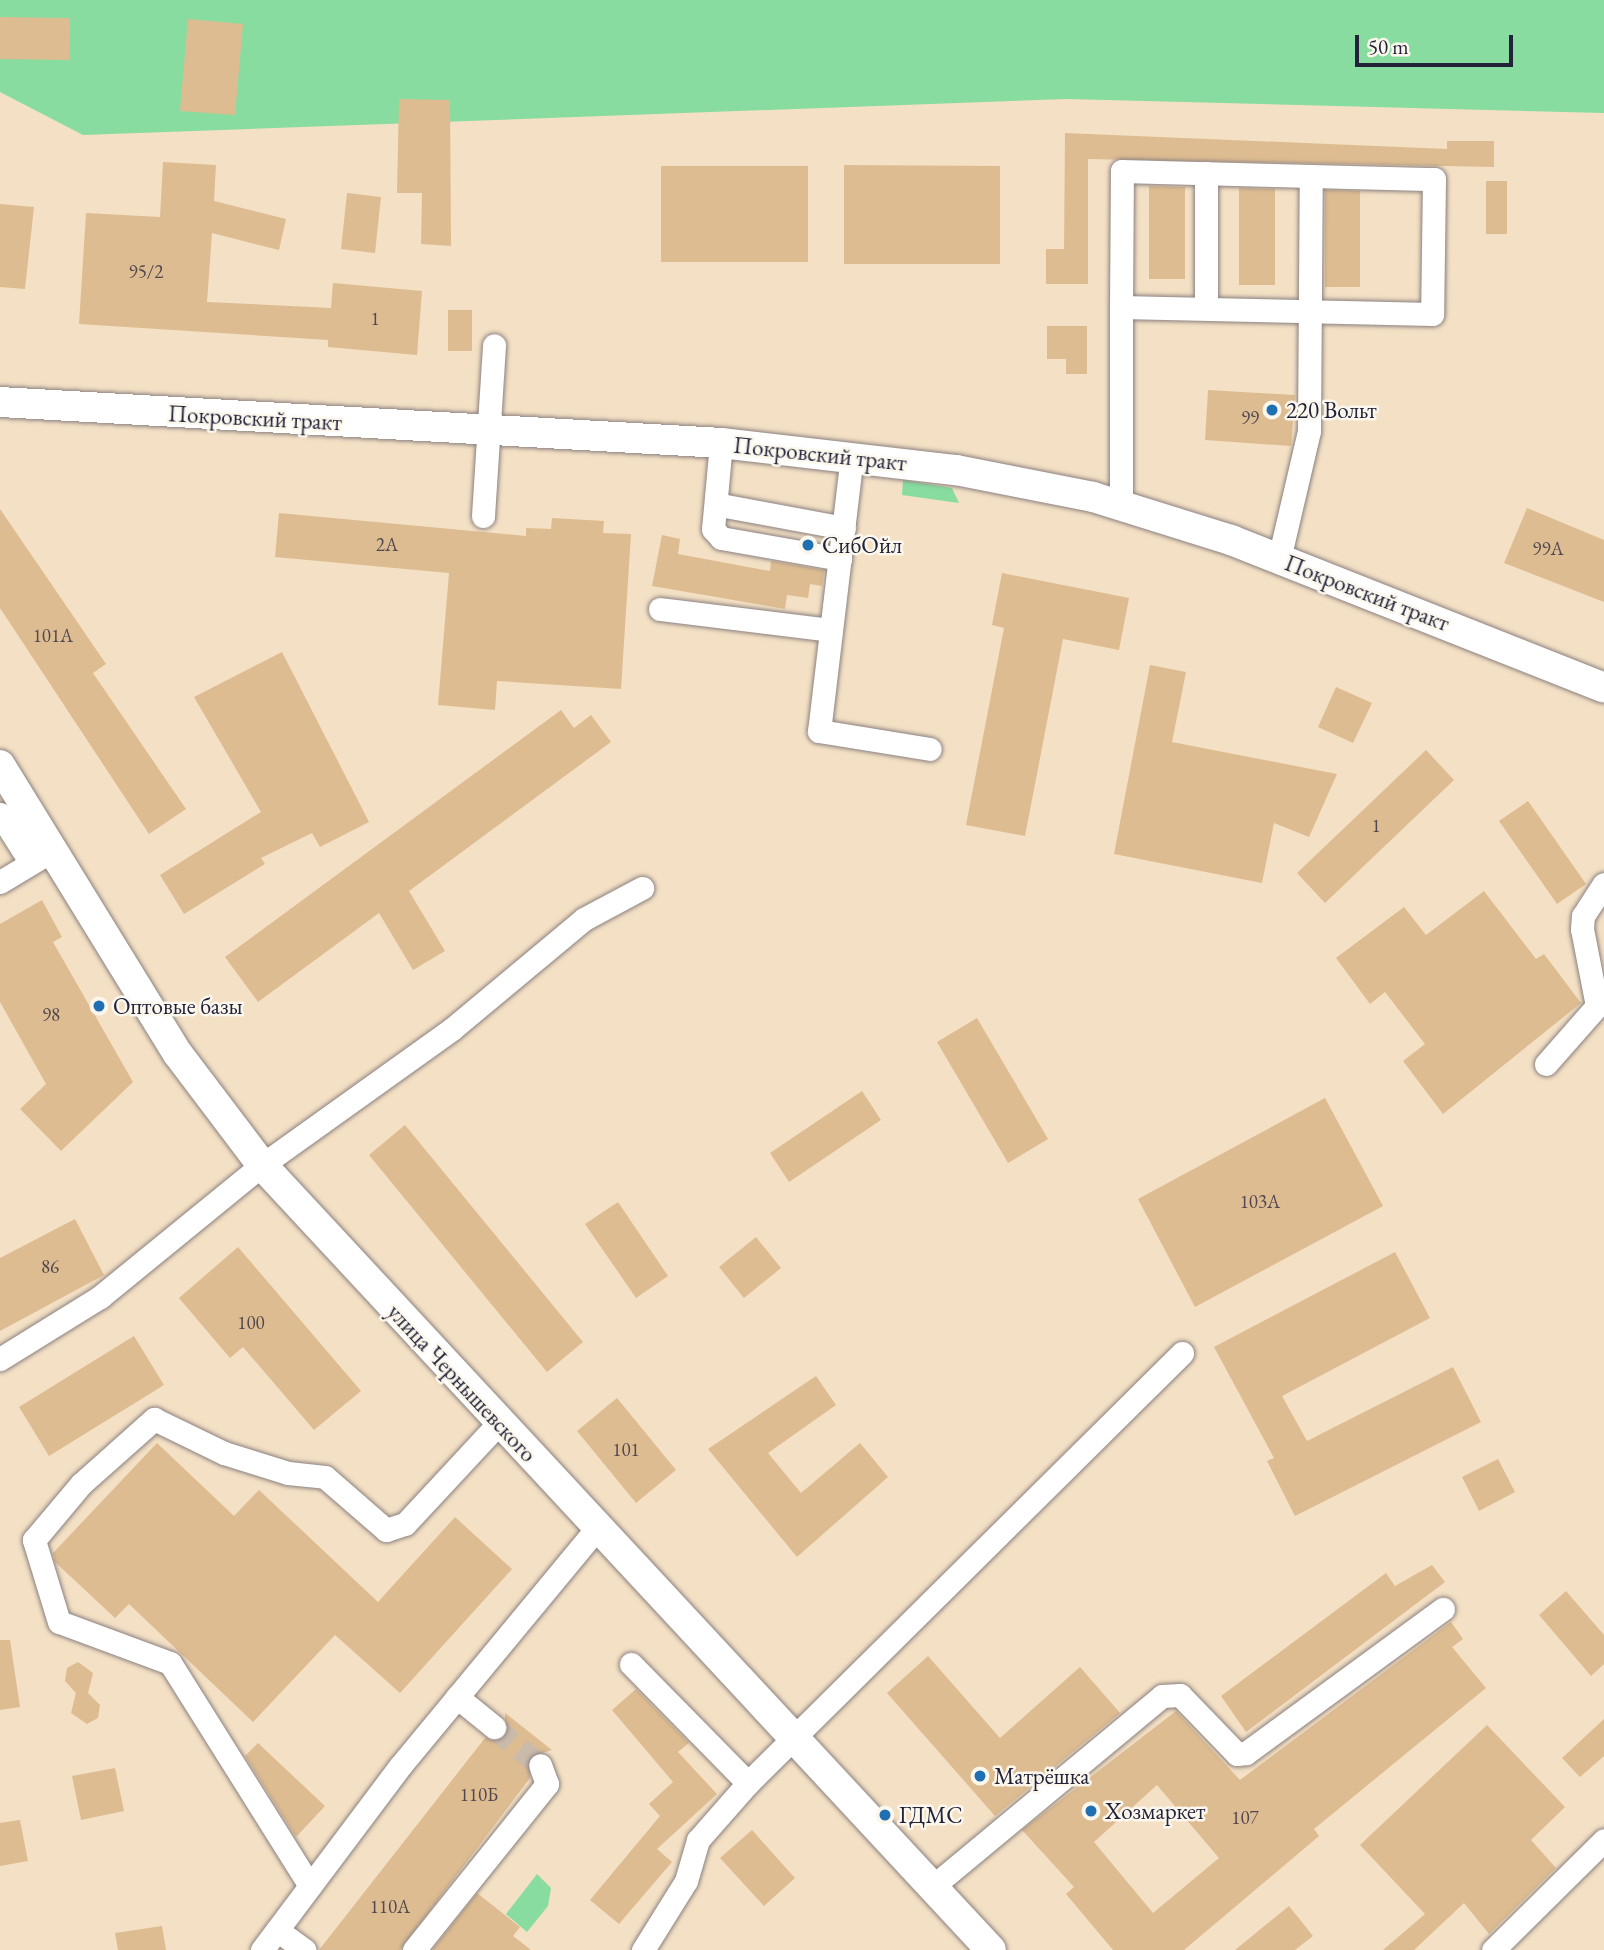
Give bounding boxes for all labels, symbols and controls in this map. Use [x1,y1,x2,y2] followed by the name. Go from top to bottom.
[1359,21,1516,65] scale bar
[1368,33,1409,60] text: 50 m
[129,261,163,283] house number: 95/2
[370,308,380,330] house number: 1
[1286,396,1377,424] place label: 220 Вольт
[167,400,343,436] street label: Покровский тракт
[1264,402,1280,418] marker: 220 Вольт
[1241,407,1259,429] house number: 99
[732,431,908,477] street label: Покровский тракт
[822,531,902,559] place label: СибОйл
[376,534,398,556] house number: 2А
[800,537,816,553] marker: СибОйл
[1532,538,1564,560] house number: 99А
[1281,549,1453,637] street label: Покровский тракт
[33,625,73,647] house number: 101А
[1371,815,1381,837] house number: 1
[113,992,243,1020] place label: Оптовые базы
[91,998,107,1014] marker: Оптовые базы
[42,1004,60,1026] house number: 98
[1240,1191,1280,1213] house number: 103А
[41,1256,59,1278] house number: 86
[382,1298,542,1468] street label: улица Чернышевского
[237,1312,265,1334] house number: 100
[612,1439,640,1461] house number: 101
[994,1762,1090,1790] place label: Матрёшка
[972,1768,988,1784] marker: Матрёшка
[460,1784,498,1806] house number: 110Б
[1105,1797,1206,1825] place label: Хозмаркет
[899,1801,963,1829] place label: ГДМС
[1083,1803,1099,1819] marker: Хозмаркет
[877,1807,893,1823] marker: ГДМС
[1231,1807,1259,1829] house number: 107
[370,1896,410,1918] house number: 110А

